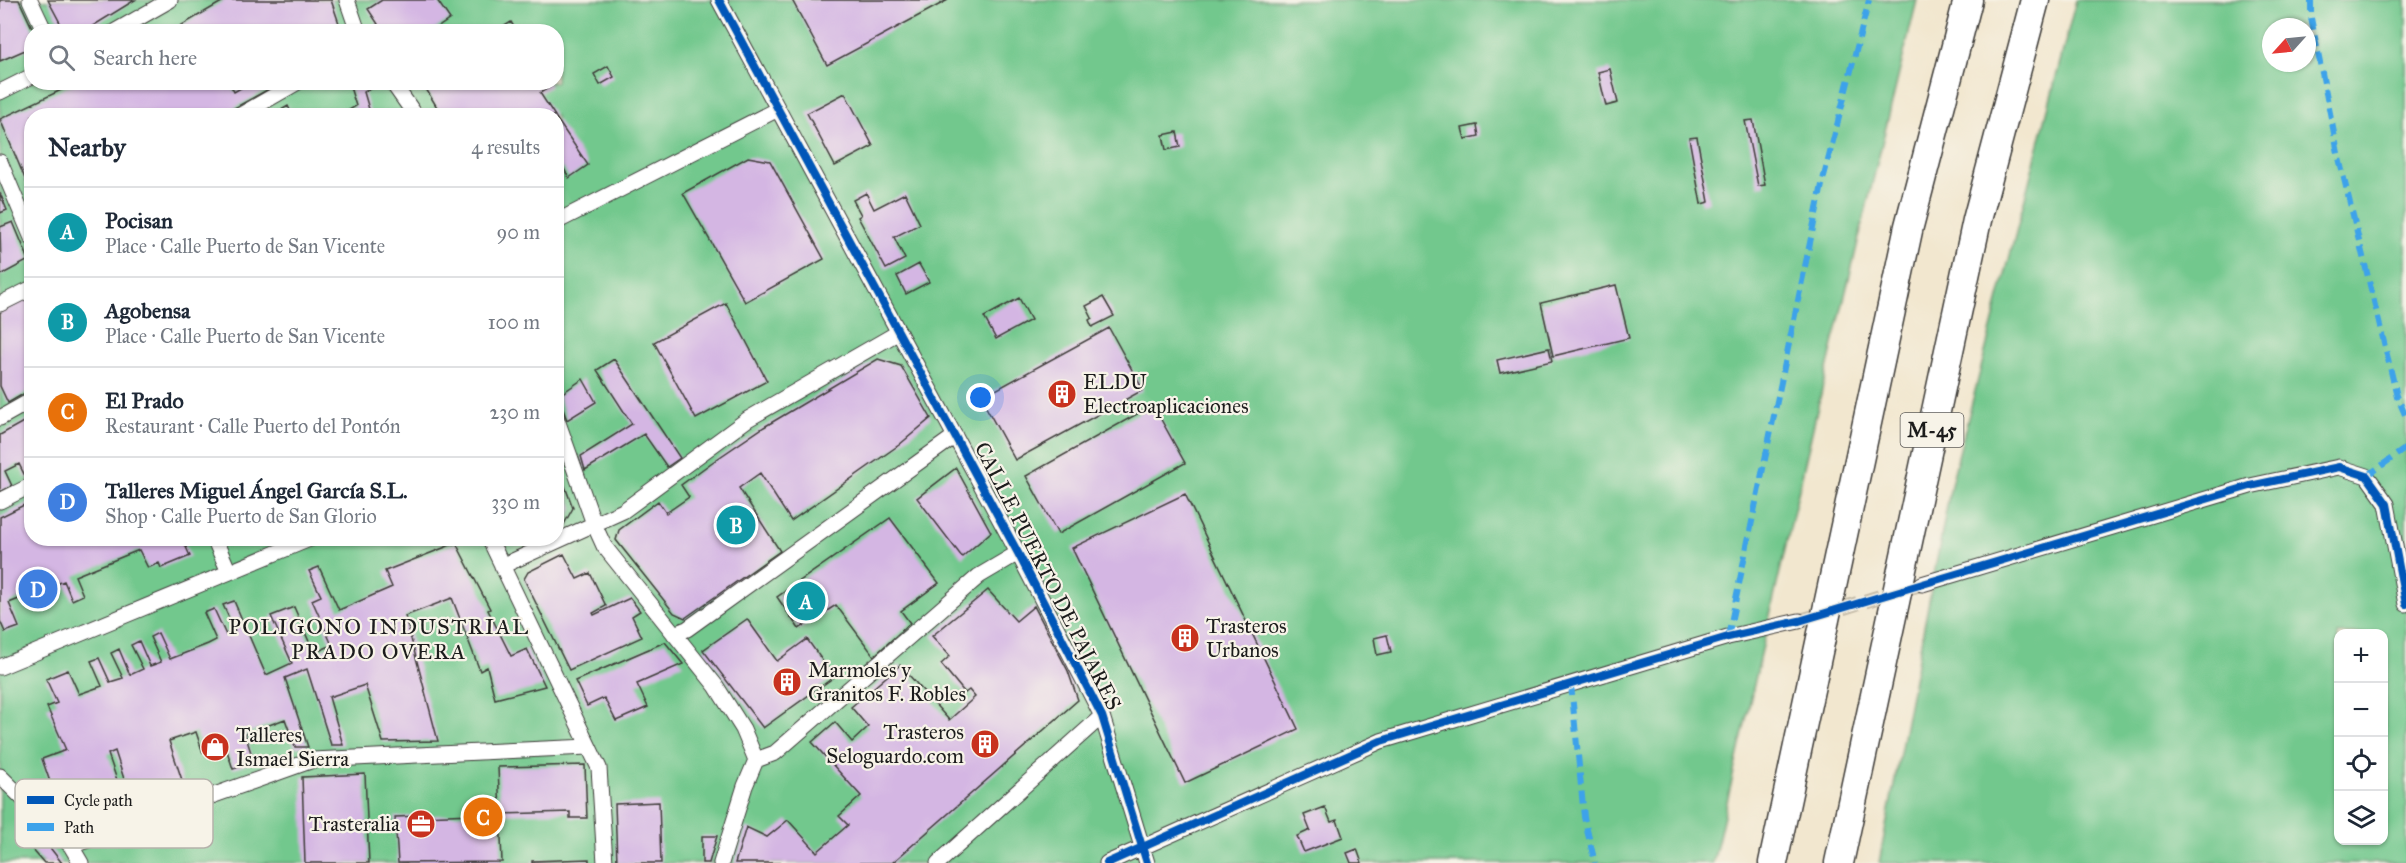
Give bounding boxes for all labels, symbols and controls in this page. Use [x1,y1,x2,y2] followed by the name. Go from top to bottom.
[2262,18,2316,72] north arrow
[24,24,564,90] search box
[45,41,78,74] icon: search
[93,44,197,71] text: Search here
[48,131,126,163] text: Nearby
[471,135,540,159] text: 4 results
[105,207,173,234] text: Pocisan
[61,220,74,244] text: A
[497,220,540,244] text: 90 m
[105,234,385,258] text: Place · Calle Puerto de San Vicente
[105,297,190,324] text: Agobensa
[61,310,74,334] text: B
[488,310,540,334] text: 100 m
[105,324,385,348] text: Place · Calle Puerto de San Vicente
[1083,369,1249,419] place label: ELDU Electroaplicaciones
[1046,378,1078,410] building icon: ELDU Electroaplicaciones
[966,383,995,412] your location
[105,387,184,414] text: El Prado
[61,400,74,424] text: C
[489,400,540,424] text: 230 m
[1900,413,1964,447] road number: M-45
[105,414,401,438] text: Restaurant · Calle Puerto del Pontón
[969,438,1127,714] street label: CALLE PUERTO DE PAJARES
[105,477,408,504] text: Talleres Miguel Ángel García S.L.
[60,490,75,514] text: D
[491,490,540,514] text: 330 m
[716,502,756,548] pin: B
[105,504,377,528] text: Shop · Calle Puerto de San Glorio
[18,566,57,612] pin: D
[786,578,826,624] pin: A
[228,613,530,665] district label: POLIGONO INDUSTRIAL PRADO OVERA
[1206,613,1287,663] place label: Trasteros Urbanos
[1169,622,1201,654] building icon: Trasteros Urbanos
[2334,629,2388,845] map controls
[2334,629,2388,683] button: +
[808,657,966,707] place label: Marmoles y Granitos F. Robles
[771,666,803,698] building icon: Marmoles y Granitos F. Robles
[2334,683,2388,737] button: −
[826,719,964,769] place label: Trasteros Seloguardo.com
[236,722,349,772] place label: Talleres Ismael Sierra
[969,728,1001,760] building icon: Trasteros Seloguardo.com
[199,731,231,763] shop icon: Talleres Ismael Sierra
[2334,737,2388,791] button: locate
[15,779,213,848] legend
[64,791,133,810] text: Cycle path
[2334,791,2388,845] button: layers
[464,794,502,840] pin: C
[405,808,437,840] office icon: Trasteralia
[308,811,400,837] place label: Trasteralia
[64,818,94,837] text: Path

